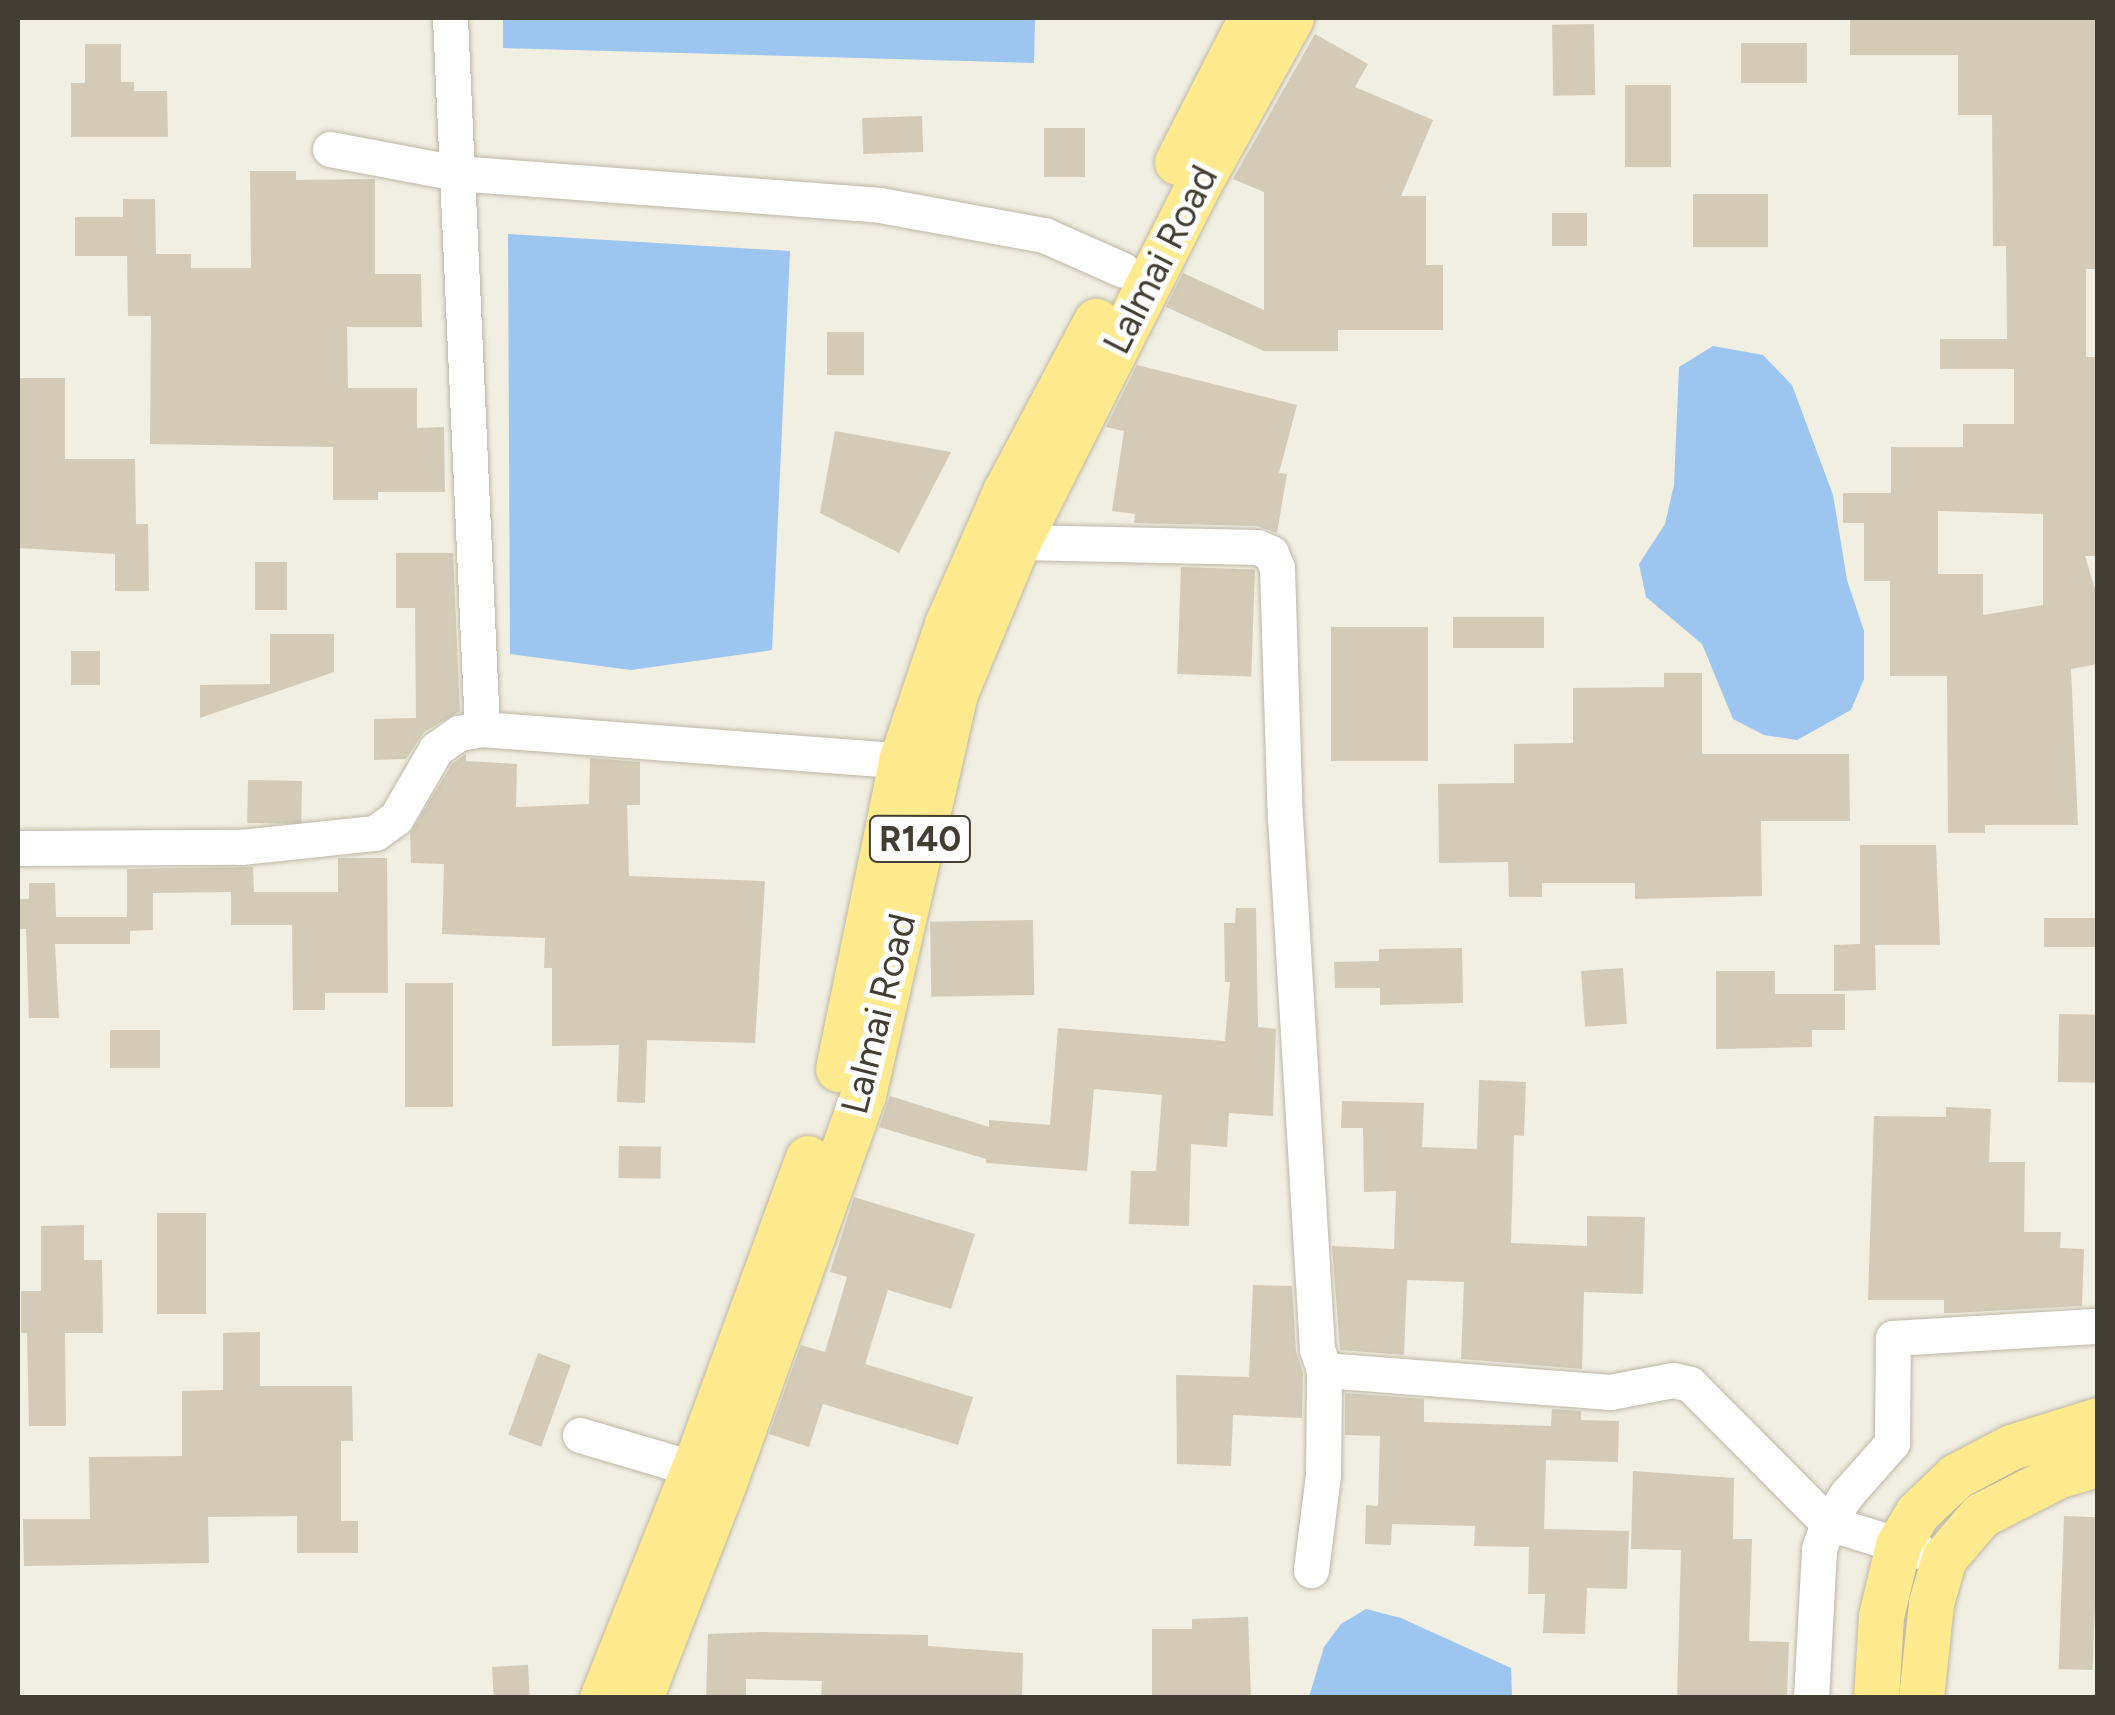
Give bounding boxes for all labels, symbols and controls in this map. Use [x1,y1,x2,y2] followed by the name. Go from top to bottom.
[1094,158,1228,362] street label: Lalmai Road
[868,809,972,869] road number: R140
[832,909,926,1119] street label: Lalmai Road

